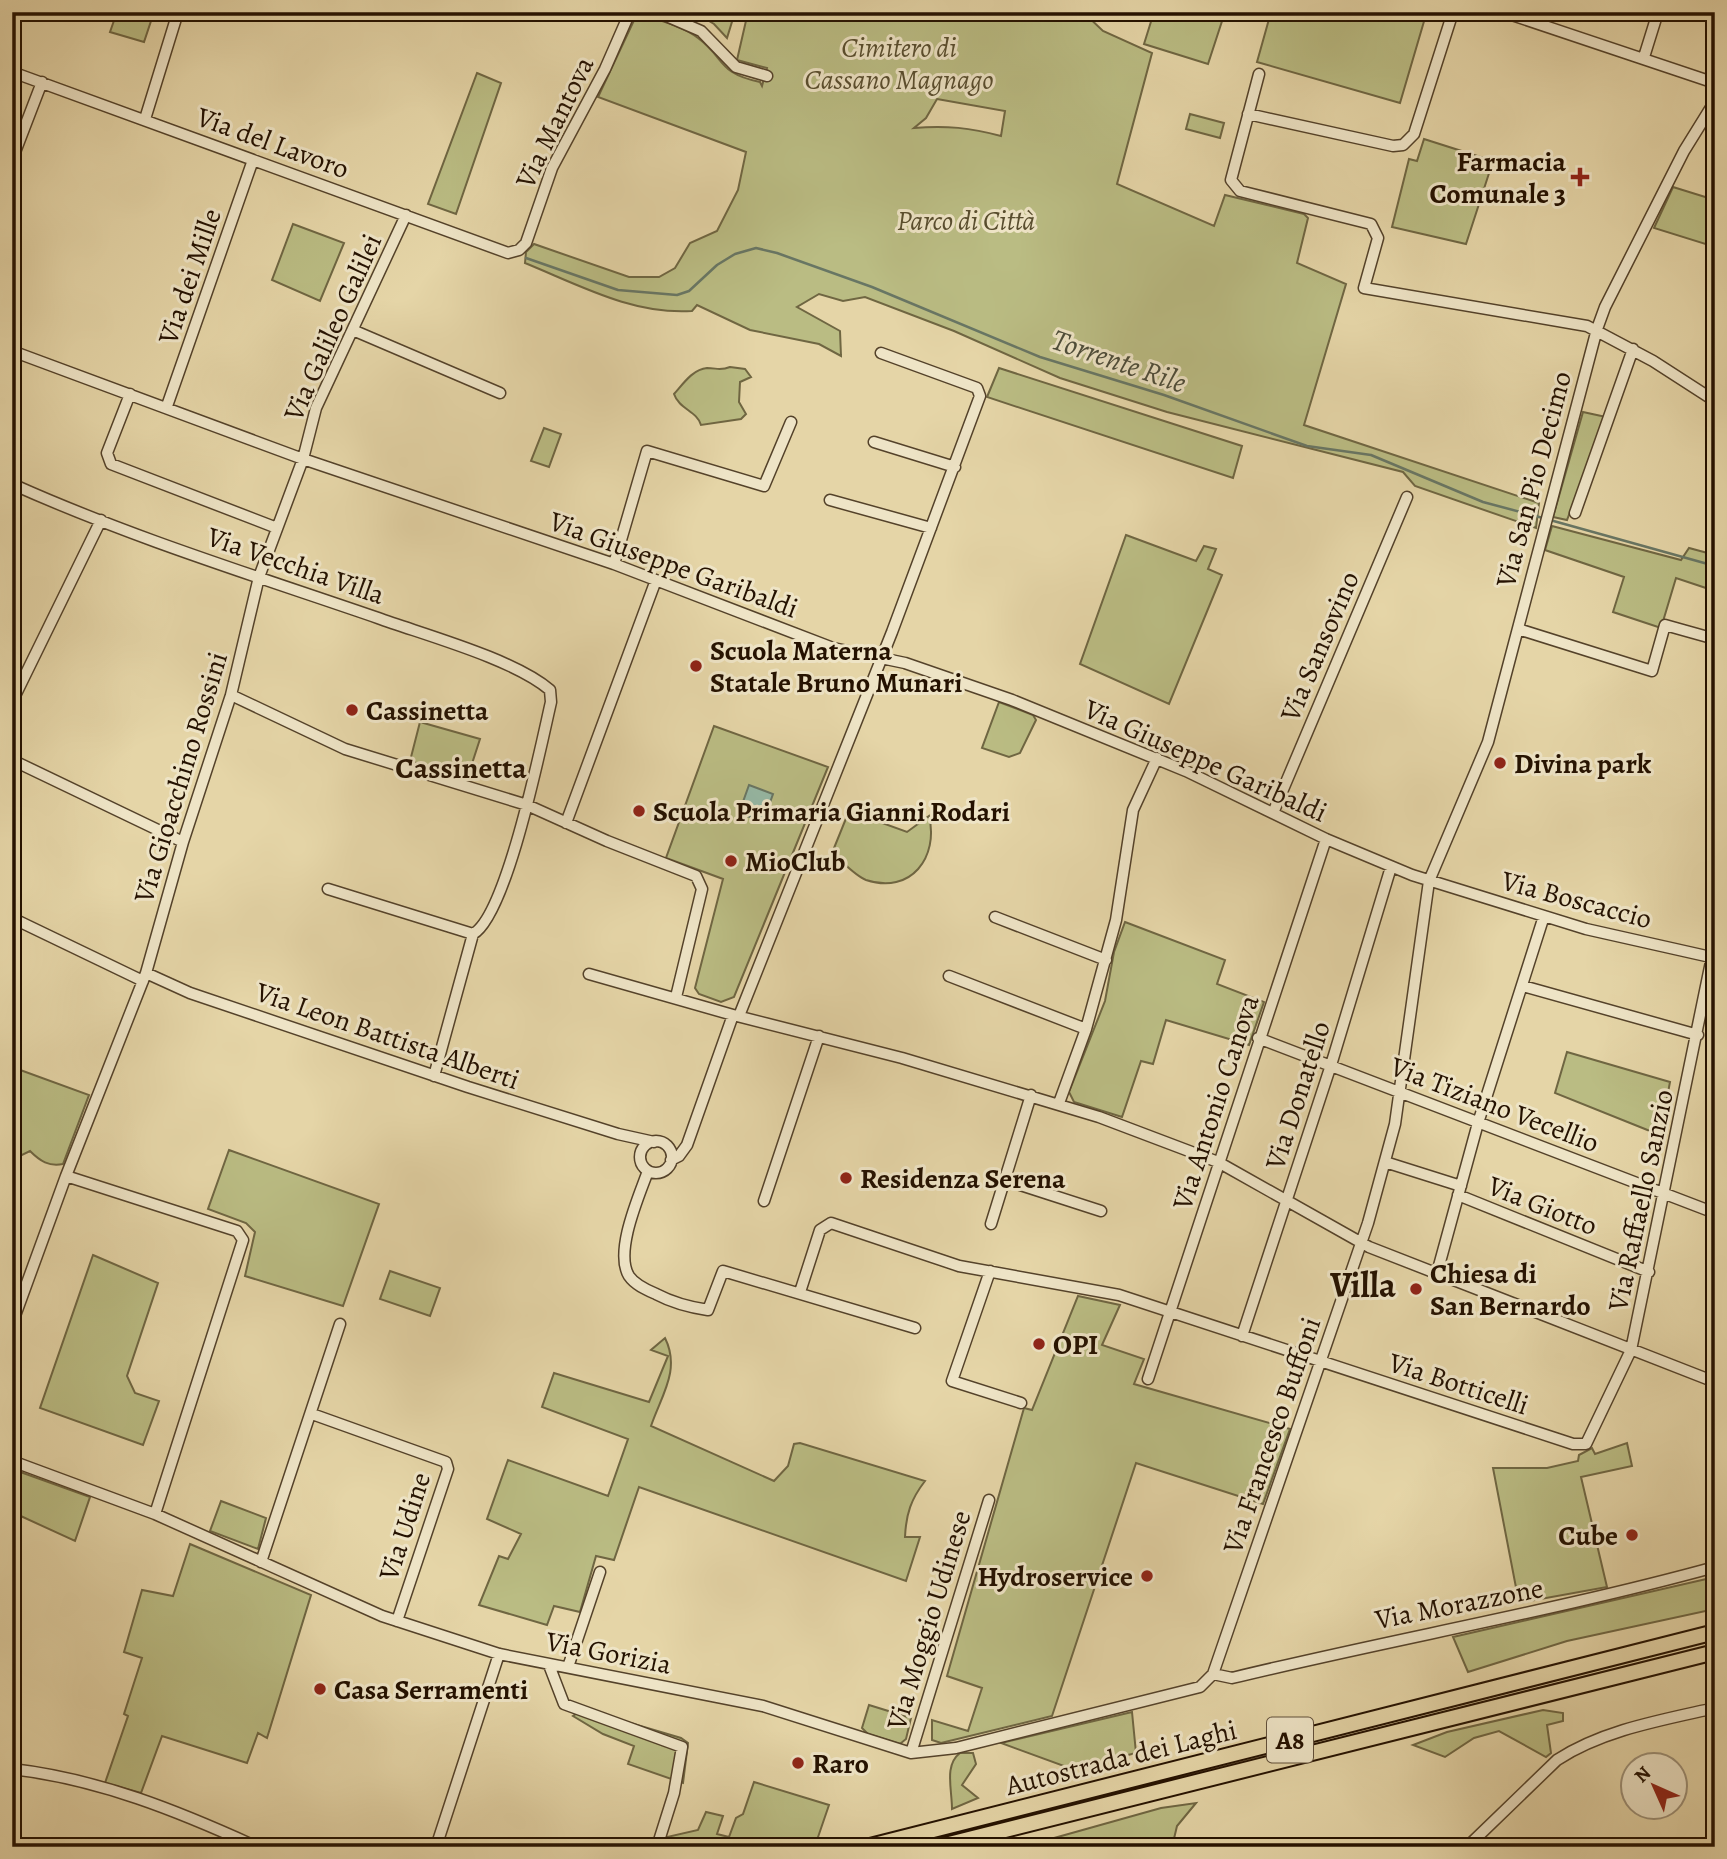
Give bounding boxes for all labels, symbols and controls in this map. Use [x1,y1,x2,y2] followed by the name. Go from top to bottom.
[804,29,994,99] park label: Cimitero di Cassano Magnago
[506,50,603,196] street label: Via Mantova
[190,97,354,188] street label: Via del Lavoro
[1430,143,1566,213] place label: Farmacia Comunale 3
[1572,169,1588,185] marker: Farmacia Comunale 3
[897,202,1035,240] park label: Parco di Città
[149,203,231,350] street label: Via dei Mille
[274,228,391,428] street label: Via Galileo Galilei
[1046,319,1192,403] water label: Torrente Rile
[1487,367,1581,593] street label: Via San Pio Decimo
[543,502,803,628] street label: Via Giuseppe Garibaldi
[201,517,389,614] street label: Via Vecchia Villa
[1271,566,1369,728] street label: Via Sansovino
[710,632,963,702] place label: Scuola Materna Statale Bruno Munari
[124,647,237,908] street label: Via Gioacchino Rossini
[688,658,704,674] marker: Scuola Materna Statale Bruno Munari
[1077,690,1333,832] street label: Via Giuseppe Garibaldi
[366,692,489,730] place label: Cassinetta
[344,702,360,718] marker: Cassinetta
[1514,745,1652,783] place label: Divina park
[395,748,527,788] district label: Cassinetta
[1492,755,1508,771] marker: Divina park
[653,793,1010,831] place label: Scuola Primaria Gianni Rodari
[631,803,647,819] marker: Scuola Primaria Gianni Rodari
[745,843,845,881] place label: MioClub
[723,853,739,869] marker: MioClub
[1497,861,1656,938] street label: Via Boscaccio
[250,973,525,1099] street label: Via Leon Battista Alberti
[1163,990,1269,1216] street label: Via Antonio Canova
[1256,1016,1340,1175] street label: Via Donatello
[1384,1047,1604,1162] street label: Via Tiziano Vecellio
[1599,1086,1683,1315] street label: Via Raffaello Sanzio
[860,1160,1066,1198] place label: Residenza Serena
[1481,1166,1603,1245] street label: Via Giotto
[838,1170,854,1186] marker: Residenza Serena
[1430,1255,1591,1325] place label: Chiesa di San Bernardo
[1329,1261,1396,1309] district label: Villa
[1408,1281,1424,1297] marker: Chiesa di San Bernardo
[1213,1312,1330,1559] street label: Via Francesco Buffoni
[1053,1326,1098,1364] place label: OPI
[1031,1336,1047,1352] marker: OPI
[1383,1343,1533,1424] street label: Via Botticelli
[369,1467,440,1586] street label: Via Udine
[877,1506,980,1736] street label: Via Moggio Udinese
[1558,1517,1618,1555] place label: Cube
[1624,1527,1640,1543] marker: Cube
[977,1558,1133,1596] place label: Hydroservice
[1139,1568,1155,1584] marker: Hydroservice
[1371,1569,1547,1639] street label: Via Morazzone
[542,1622,675,1684] street label: Via Gorizia
[334,1671,528,1709] place label: Casa Serramenti
[312,1681,328,1697] marker: Casa Serramenti
[1001,1711,1241,1805] street label: Autostrada dei Laghi
[1267,1718,1313,1763] road number: A8
[812,1745,869,1783] place label: Raro
[1618,1750,1688,1820] north arrow
[790,1755,806,1771] marker: Raro
[1629,1760,1657,1789] text: N

